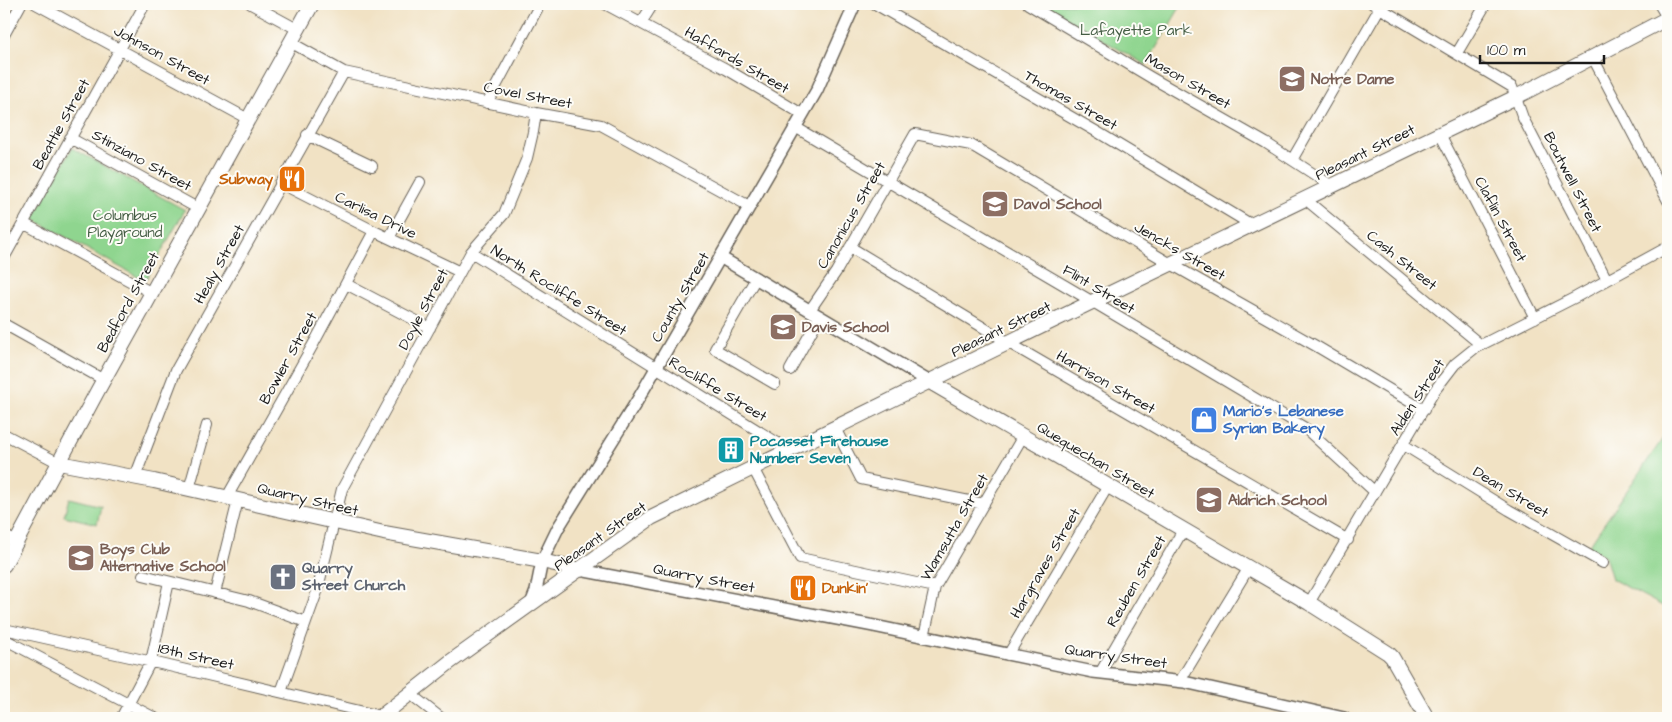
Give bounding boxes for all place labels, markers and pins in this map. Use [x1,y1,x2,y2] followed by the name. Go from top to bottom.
[1277,64,1307,94] school or university icon: Notre Dame
[1311,69,1394,90] place label: Notre Dame
[277,164,307,194] restaurant icon: Subway
[218,169,274,191] place label: Subway
[980,189,1010,219] school or university icon: Davol School
[1014,194,1102,215] place label: Davol School
[768,312,798,342] school or university icon: Davis School
[802,317,889,338] place label: Davis School
[1222,401,1344,440] place label: Mario's Lebanese Syrian Bakery
[1189,405,1219,435] shop icon: Mario's Lebanese Syrian Bakery
[750,431,889,469] place label: Pocasset Firehouse Number Seven
[716,435,746,465] building icon: Pocasset Firehouse Number Seven
[1194,485,1224,515] school or university icon: Aldrich School
[1228,490,1328,511] place label: Aldrich School
[100,539,226,577] place label: Boys Club Alternative School
[66,543,96,573] school or university icon: Boys Club Alternative School
[301,558,406,596] place label: Quarry Street Church
[268,562,298,592] church icon: Quarry Street Church
[788,573,818,603] restaurant icon: Dunkin'
[822,578,869,599] place label: Dunkin'

